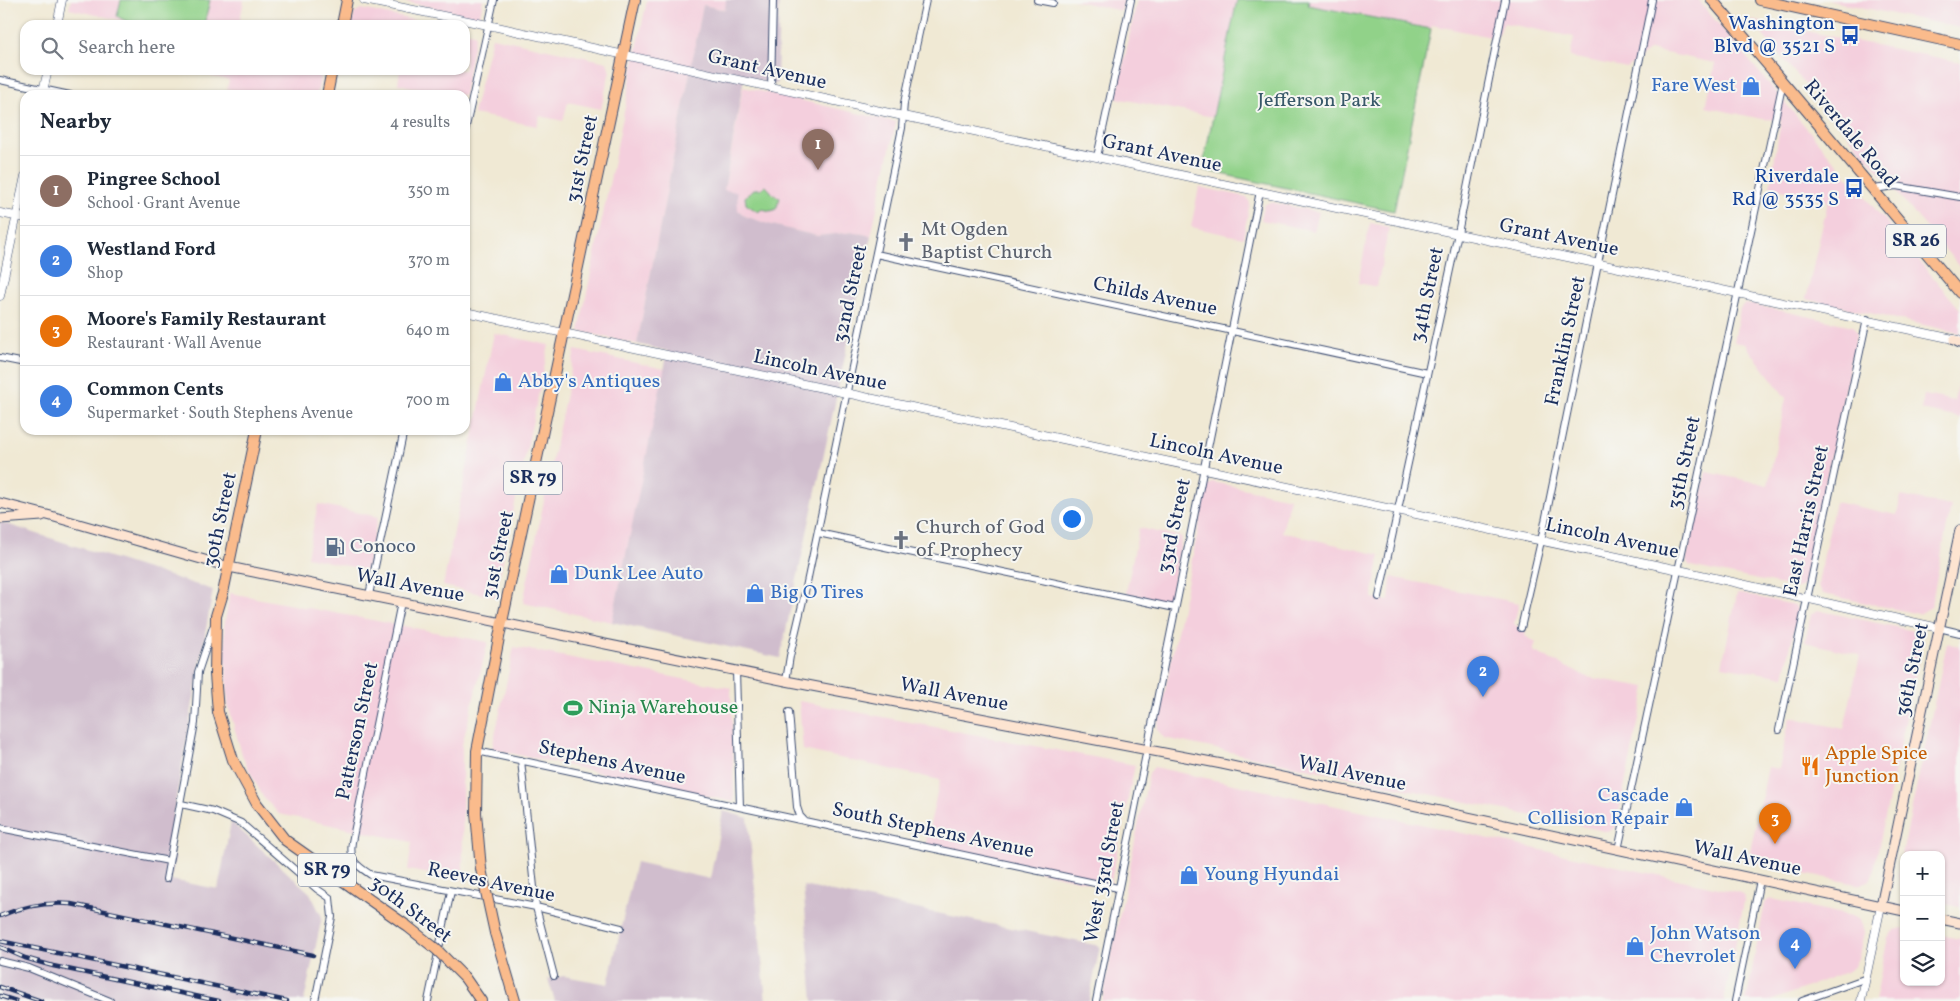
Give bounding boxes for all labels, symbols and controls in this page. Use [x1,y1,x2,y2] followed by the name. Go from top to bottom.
[1714,10,1835,61] place label: Washington Blvd @ 3521 S
[20,20,470,75] search box
[1839,24,1861,46] bus stop icon: Washington Blvd @ 3521 S
[38,34,66,62] icon: search
[78,35,175,61] text: Search here
[705,43,829,97] street label: Grant Avenue
[1651,72,1736,100] place label: Fare West
[1796,74,1904,194] street label: Riverdale Road
[1740,75,1762,97] shop icon: Fare West
[1257,87,1381,115] park label: Jefferson Park
[40,108,111,137] text: Nearby
[390,112,450,134] text: 4 results
[560,112,606,206] street label: 31st Street
[1100,128,1224,180] street label: Grant Avenue
[802,129,834,170] pin: 1
[1732,163,1839,214] place label: Riverdale Rd @ 3535 S
[87,167,220,193] text: Pingree School
[1843,177,1865,199] bus stop icon: Riverdale Rd @ 3535 S
[53,180,59,202] text: 1
[407,180,450,202] text: 350 m
[87,193,240,215] text: School · Grant Avenue
[1497,212,1621,264] street label: Grant Avenue
[921,216,1053,267] place label: Mt Ogden Baptist Church
[1886,225,1946,258] road number: SR 26
[895,231,917,253] church icon: Mt Ogden Baptist Church
[87,237,216,263] text: Westland Ford
[827,242,875,346] street label: 32nd Street
[1404,244,1452,346] street label: 34th Street
[52,250,60,272] text: 2
[408,250,450,272] text: 370 m
[87,263,123,285] text: Shop
[1090,270,1220,324] street label: Childs Avenue
[1539,273,1593,409] street label: Franklin Street
[87,307,326,333] text: Moore's Family Restaurant
[52,320,60,342] text: 3
[406,320,450,342] text: 640 m
[87,333,262,355] text: Restaurant · Wall Avenue
[751,343,889,399] street label: Lincoln Avenue
[518,368,660,396] place label: Abby's Antiques
[492,371,514,393] shop icon: Abby's Antiques
[87,377,224,403] text: Common Cents
[51,390,61,412] text: 4
[406,390,450,412] text: 700 m
[87,403,353,425] text: Supermarket · South Stephens Avenue
[1661,414,1709,512] street label: 35th Street
[1147,427,1285,483] street label: Lincoln Avenue
[1777,443,1837,599] street label: East Harris Street
[504,462,562,494] road number: SR 79
[197,470,245,570] street label: 30th Street
[1151,476,1199,576] street label: 33rd Street
[1059,506,1085,532] your location
[476,508,522,602] street label: 31st Street
[1543,511,1681,567] street label: Lincoln Avenue
[916,514,1045,565] place label: Church of God of Prophecy
[890,529,912,551] church icon: Church of God of Prophecy
[350,533,416,561] place label: Conoco
[324,536,346,558] fuel station icon: Conoco
[574,560,703,588] place label: Dunk Lee Auto
[353,562,467,610] street label: Wall Avenue
[548,563,570,585] shop icon: Dunk Lee Auto
[770,579,864,607] place label: Big O Tires
[744,582,766,604] shop icon: Big O Tires
[1889,620,1937,720] street label: 36th Street
[1467,656,1499,697] pin: 2
[330,659,386,803] street label: Patterson Street
[897,671,1011,719] street label: Wall Avenue
[588,694,738,722] place label: Ninja Warehouse
[562,697,584,719] sports icon: Ninja Warehouse
[536,734,688,792] street label: Stephens Avenue
[1825,740,1927,791] place label: Apple Spice Junction
[1295,749,1409,799] street label: Wall Avenue
[1799,755,1821,777] restaurant icon: Apple Spice Junction
[1528,782,1669,833] place label: Cascade Collision Repair
[829,796,1037,866] street label: South Stephens Avenue
[1673,796,1695,818] shop icon: Cascade Collision Repair
[1078,799,1132,945] street label: West 33rd Street
[1759,803,1791,844] pin: 3
[1690,834,1804,884] street label: Wall Avenue
[1900,851,1945,986] map controls
[1900,851,1945,896] button: +
[298,854,356,886] road number: SR 79
[425,856,557,910] street label: Reeves Avenue
[1204,861,1339,889] place label: Young Hyundai
[1178,864,1200,886] shop icon: Young Hyundai
[363,870,457,950] street label: 30th Street
[1900,896,1945,941] button: −
[1650,920,1761,971] place label: John Watson Chevrolet
[1779,928,1811,969] pin: 4
[1624,935,1646,957] shop icon: John Watson Chevrolet
[1900,941,1945,986] button: layers

